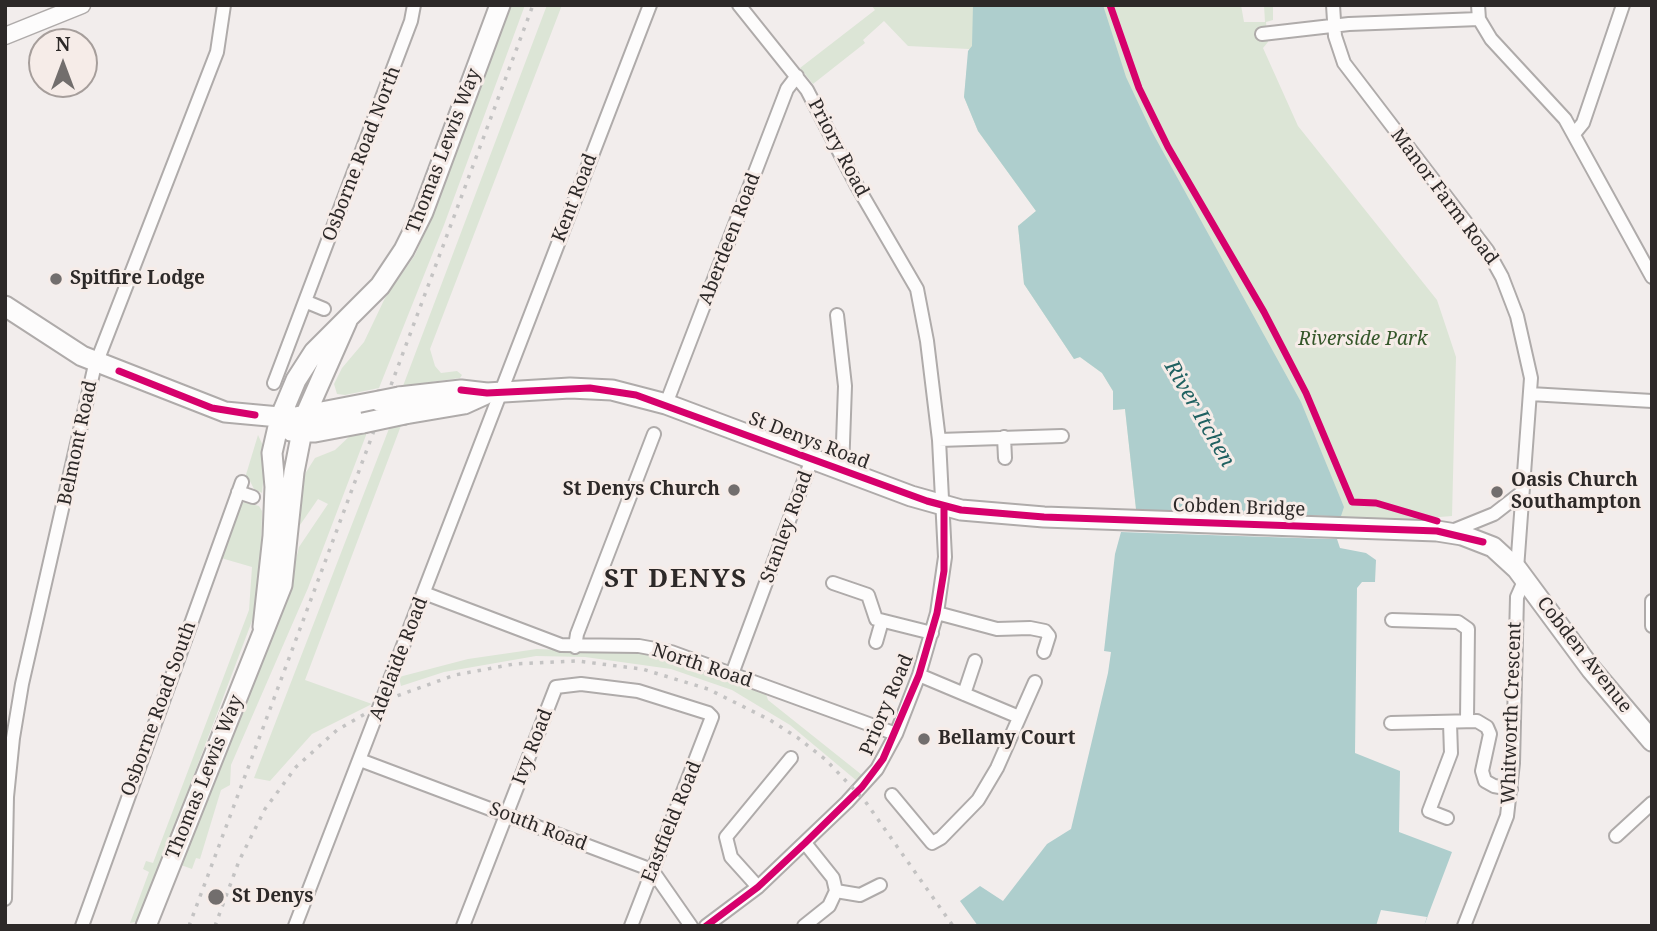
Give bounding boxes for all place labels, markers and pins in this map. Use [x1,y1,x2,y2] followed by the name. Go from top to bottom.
[70,268,205,290] place label: Spitfire Lodge
[48,271,64,287] marker: Spitfire Lodge
[1511,470,1641,514] place label: Oasis Church Southampton
[563,479,720,501] place label: St Denys Church
[726,482,742,498] marker: St Denys Church
[1489,484,1505,500] marker: Oasis Church Southampton
[938,728,1075,750] place label: Bellamy Court
[916,731,932,747] marker: Bellamy Court
[232,886,314,908] place label: St Denys
[206,887,226,907] marker: St Denys

